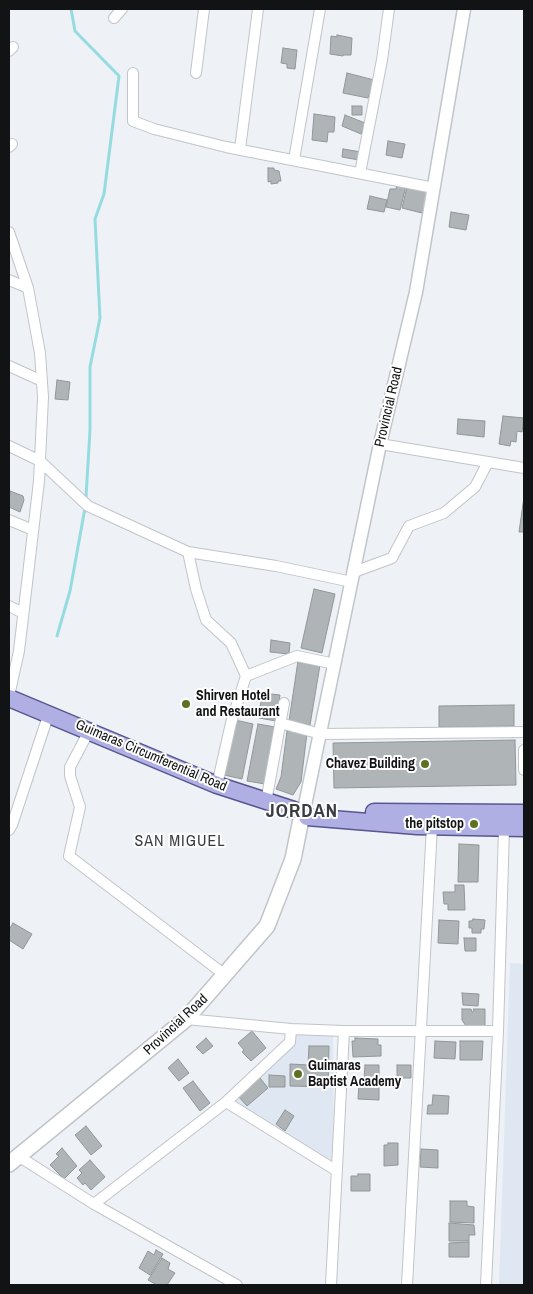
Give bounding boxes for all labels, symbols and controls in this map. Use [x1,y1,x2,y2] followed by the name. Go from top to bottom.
[372,365,406,449] street label: Provincial Road
[196,688,280,720] place label: Shirven Hotel and Restaurant
[180,698,192,710] marker: Shirven Hotel and Restaurant
[73,716,229,796] street label: Guimaras Circumferential Road
[326,756,415,772] place label: Chavez Building
[419,758,431,770] marker: Chavez Building
[265,801,339,823] district label: JORDAN
[405,816,464,832] place label: the pitstop
[468,818,480,830] marker: the pitstop
[133,832,227,852] district label: SAN MIGUEL
[140,991,212,1059] street label: Provincial Road
[308,1058,401,1090] place label: Guimaras Baptist Academy
[292,1068,304,1080] marker: Guimaras Baptist Academy

